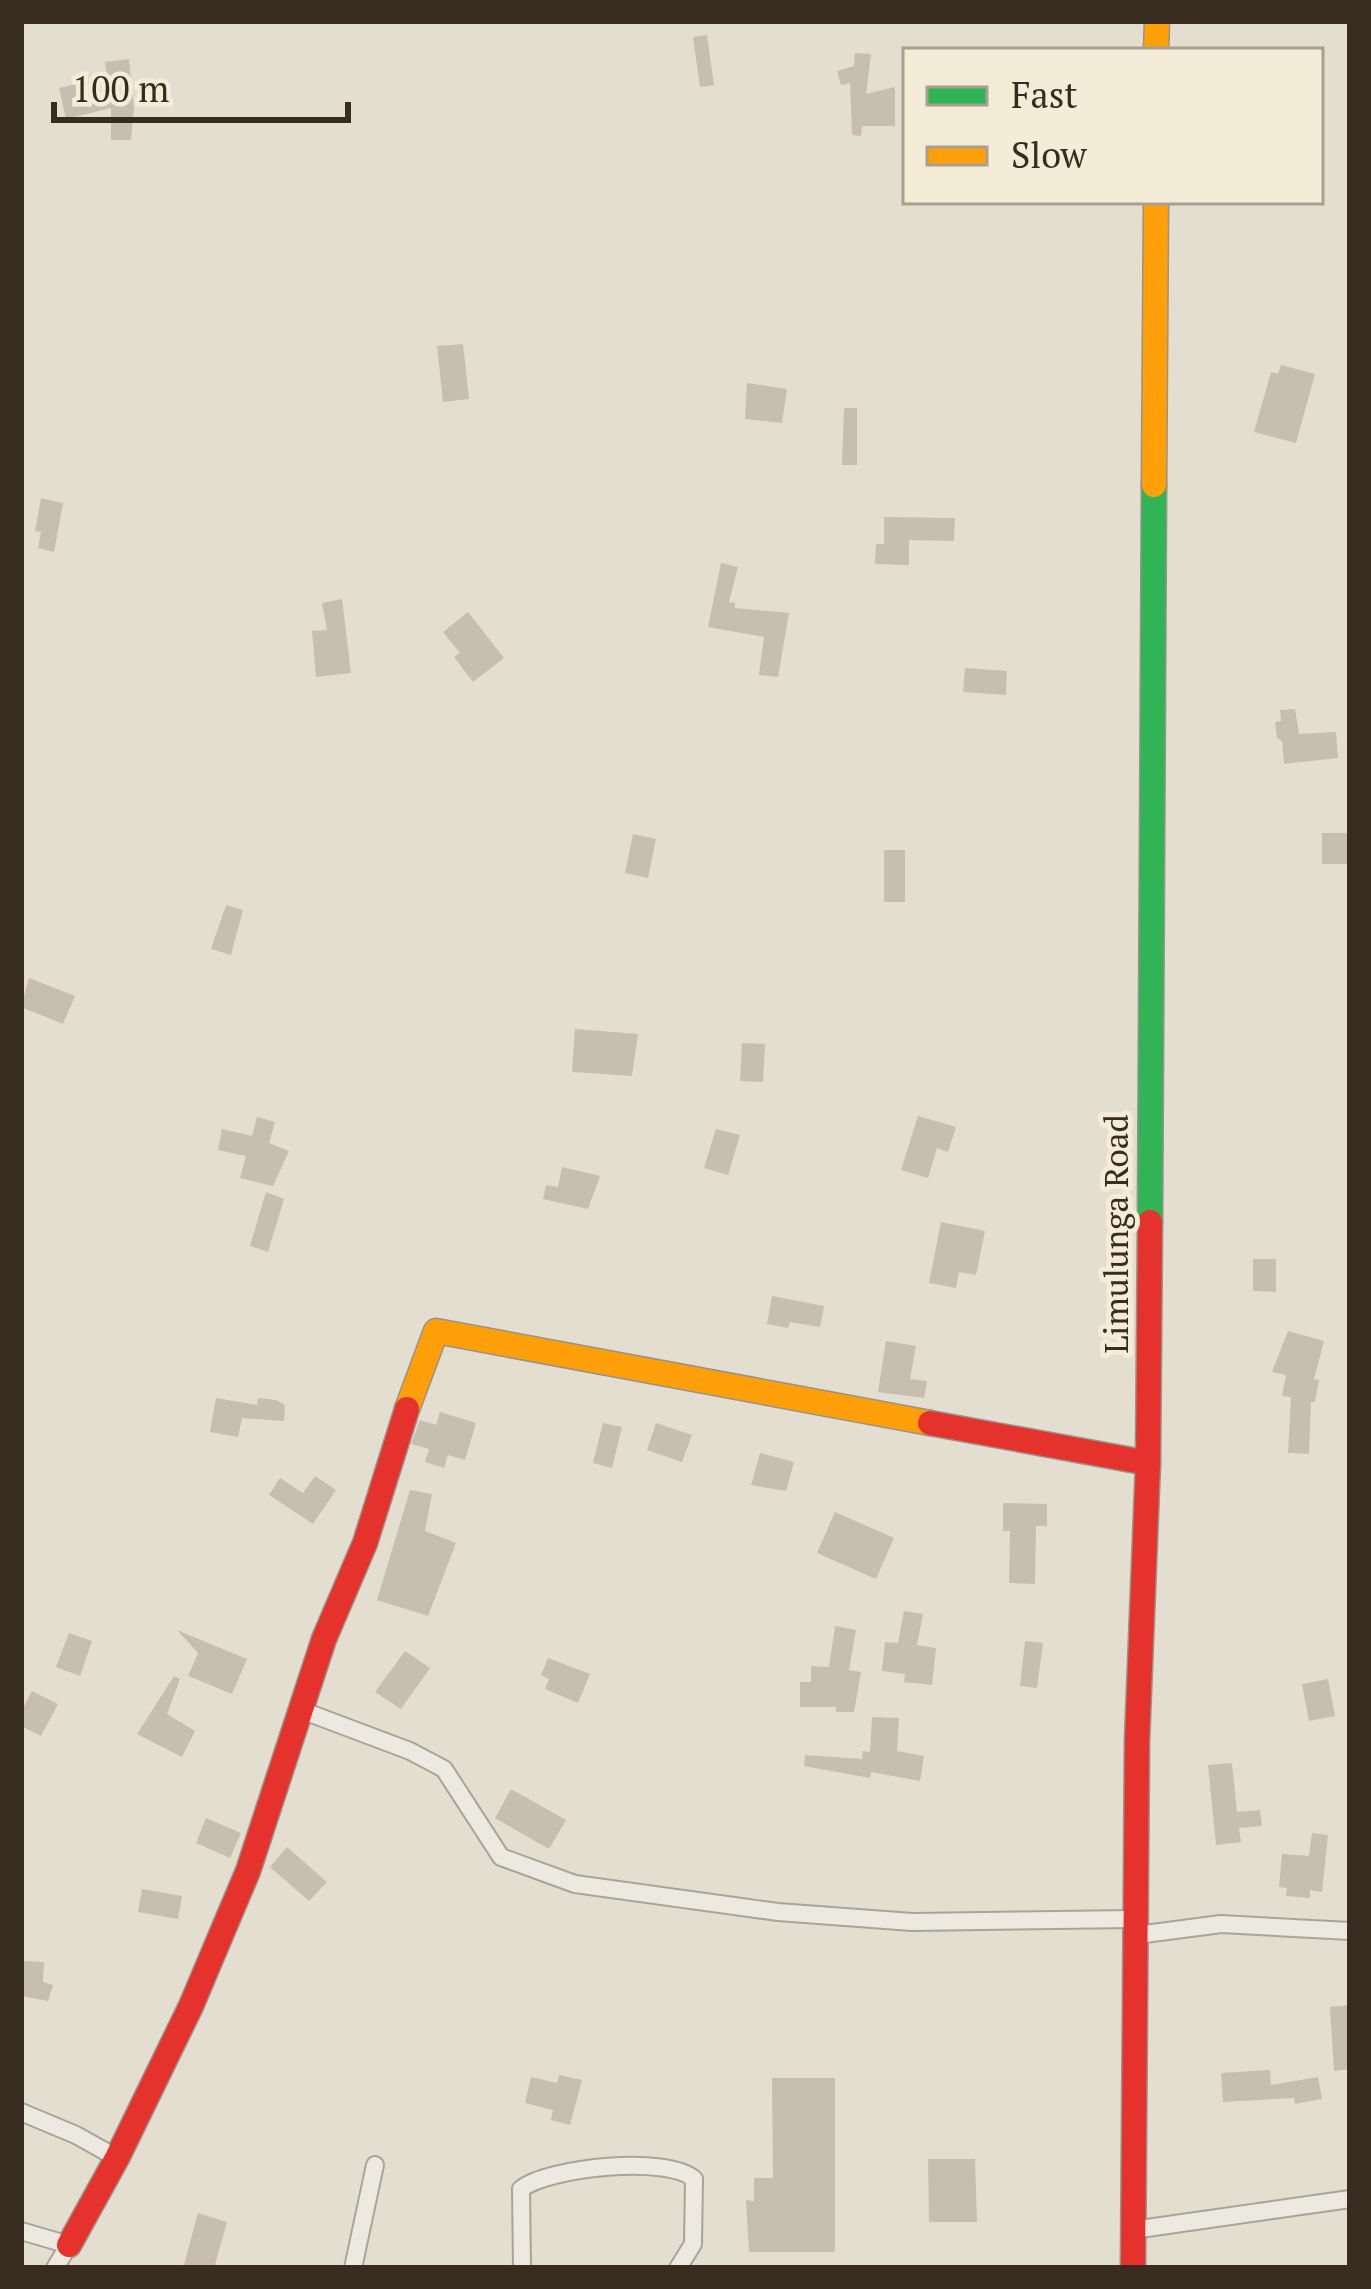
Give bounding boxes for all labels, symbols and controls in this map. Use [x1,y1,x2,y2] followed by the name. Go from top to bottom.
[54,48,348,122] scale bar
[903,48,1323,204] legend
[72,65,169,112] text: 100 m
[1011,71,1078,118] text: Fast
[1011,131,1088,178] text: Slow
[1094,1114,1137,1354] street label: Limulunga Road

